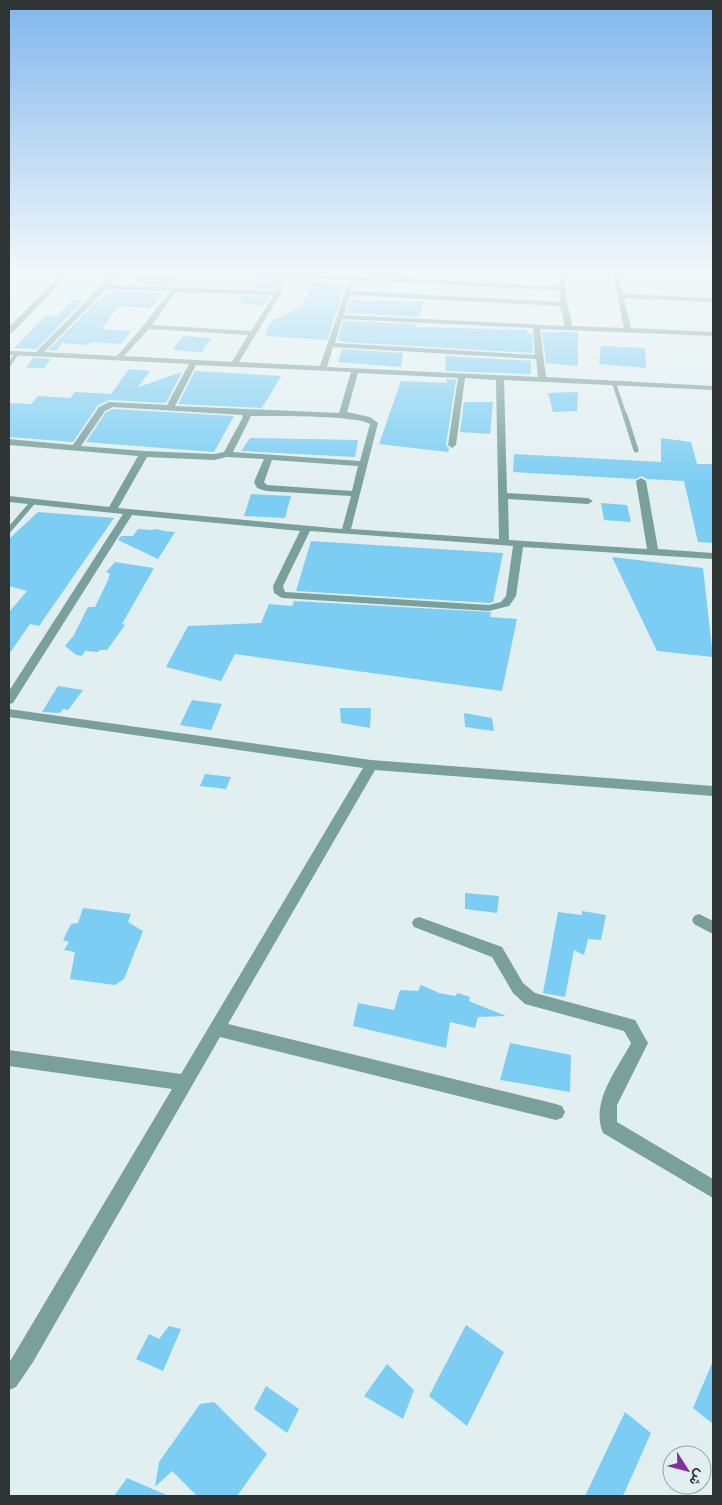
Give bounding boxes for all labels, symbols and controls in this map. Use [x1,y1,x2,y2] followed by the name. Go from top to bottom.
[662,1445,712,1495] north arrow
[685,1466,711,1490] text: ش

